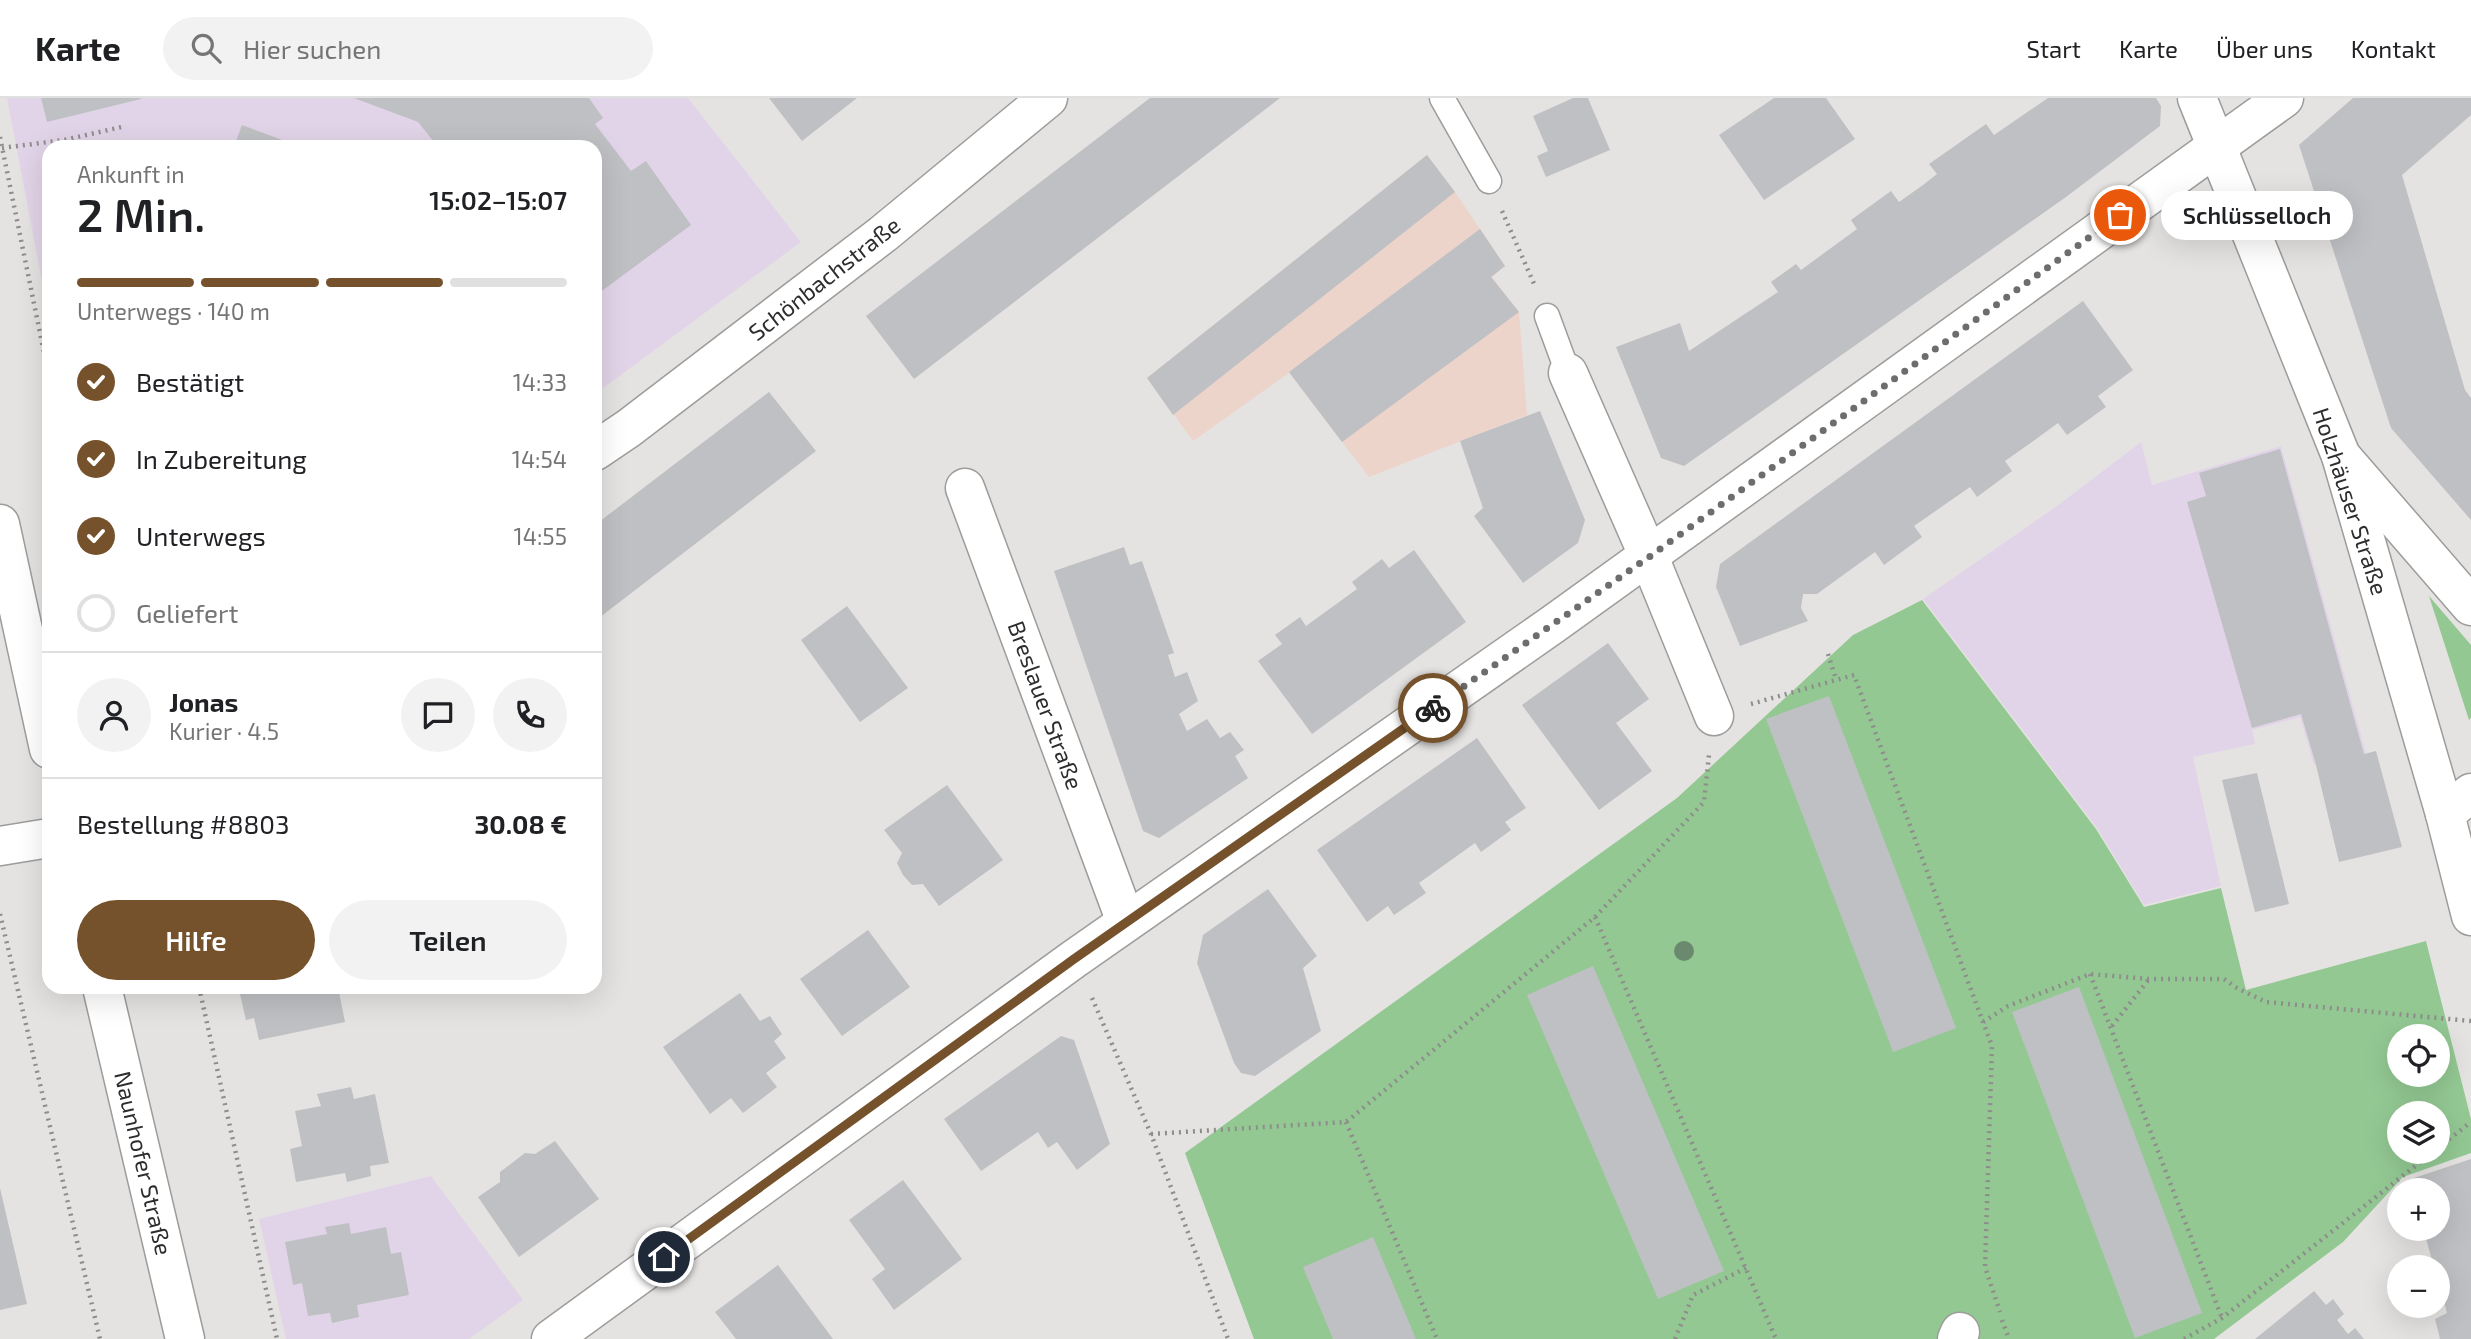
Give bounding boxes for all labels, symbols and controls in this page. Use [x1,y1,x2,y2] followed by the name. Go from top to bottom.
[163,17,653,80] search box
[35,28,121,68] text: Karte
[187,29,225,67] icon: search
[243,33,381,64] text: Hier suchen
[2027,34,2081,63] text: Start
[2119,34,2178,63] text: Karte
[2216,34,2313,63] text: Über uns
[2351,34,2436,63] text: Kontakt
[77,160,185,188] text: Ankunft in
[429,184,567,215] text: 15:02–15:07
[2090,185,2150,245] pin
[77,186,205,241] text: 2 Min.
[2162,190,2354,240] callout: Schlüsselloch
[2101,196,2139,234] icon: bag
[2183,201,2331,229] text: Schlüsselloch
[743,210,905,346] street label: Schönbachstraße
[77,297,270,325] text: Unterwegs · 140 m
[77,363,115,401] icon: check
[136,366,244,397] text: Bestätigt
[513,368,567,396] text: 14:33
[2308,404,2394,598] street label: Holzhäuser Straße
[77,440,115,478] icon: check
[136,443,307,474] text: In Zubereitung
[512,445,567,473] text: 14:54
[77,517,115,555] icon: check
[136,520,266,551] text: Unterwegs
[514,522,567,550] text: 14:55
[136,597,238,628] text: Geliefert
[1003,617,1089,793] street label: Breslauer Straße
[1398,673,1468,743] courier
[77,678,151,752] button: person
[401,678,475,752] button: chat
[493,678,567,752] button: phone
[169,686,238,717] text: Jonas
[1414,689,1452,727] icon: bike
[169,717,279,745] text: Kurier · 4.5
[77,808,289,839] text: Bestellung #8803
[475,808,567,839] text: 30.08 €
[77,900,315,980] button: Hilfe
[329,900,567,980] button: Teilen
[2387,1024,2450,1318] map controls
[2387,1024,2450,1087] button: locate
[109,1068,179,1258] street label: Naunhofer Straße
[2387,1101,2450,1164] button: layers
[2387,1178,2450,1241] button: +
[634,1227,694,1287] pin
[645,1238,683,1276] icon: home
[2387,1255,2450,1318] button: −

